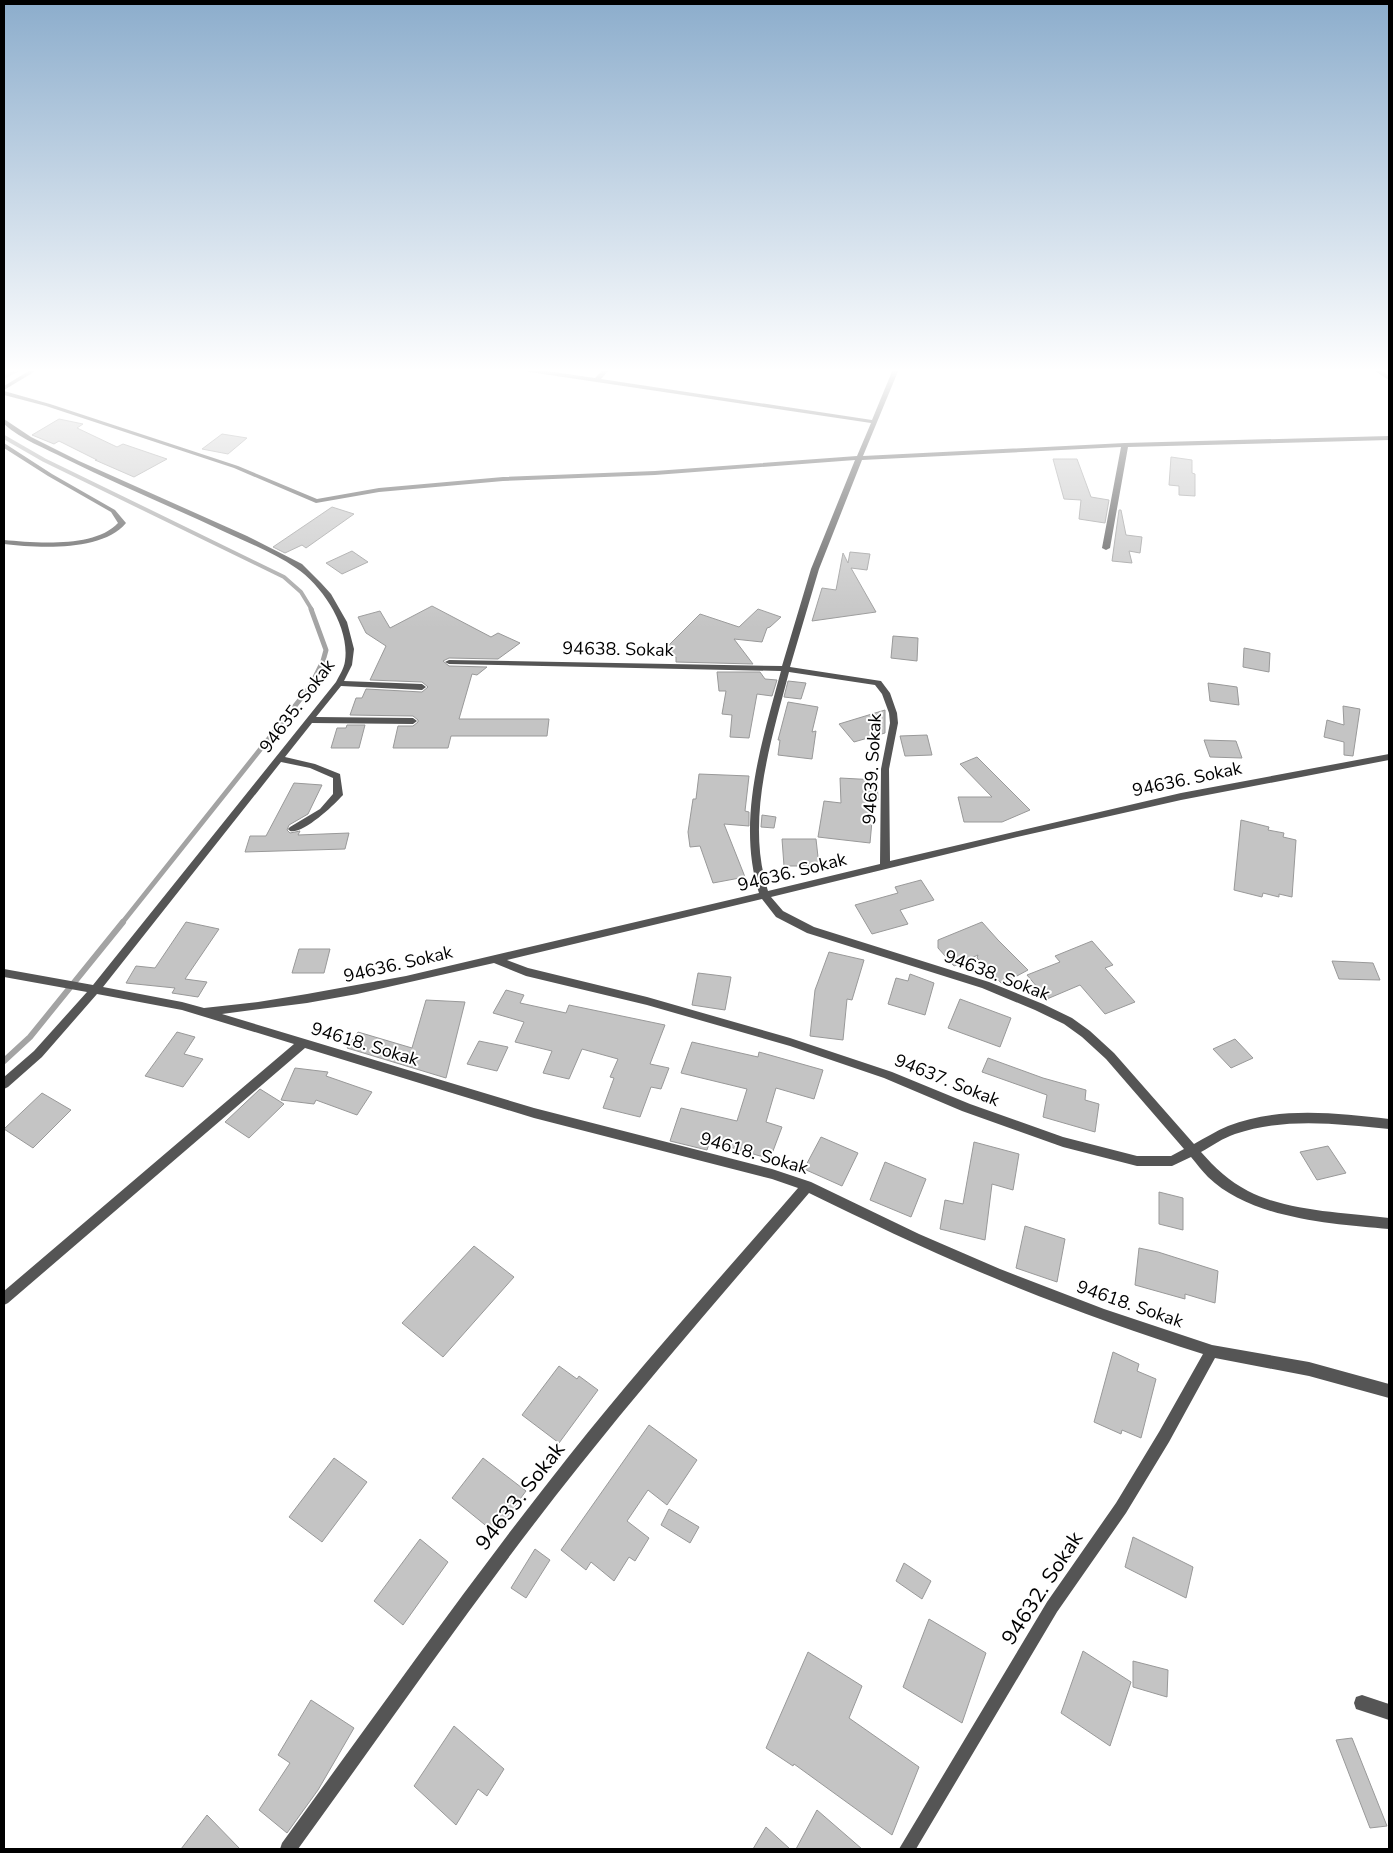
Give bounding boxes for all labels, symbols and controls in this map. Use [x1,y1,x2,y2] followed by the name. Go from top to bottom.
[562,636,675,662] street label: 94638. Sokak
[254,654,341,758] street label: 94635. Sokak
[857,712,887,825] street label: 94639. Sokak
[1130,755,1245,802] street label: 94636. Sokak
[735,847,850,897] street label: 94636. Sokak
[341,940,456,988] street label: 94636. Sokak
[941,944,1054,1006] street label: 94638. Sokak
[308,1016,423,1072] street label: 94618. Sokak
[891,1048,1004,1112] street label: 94637. Sokak
[697,1126,812,1180] street label: 94618. Sokak
[1073,1275,1187,1334] street label: 94618. Sokak
[469,1436,571,1556] street label: 94633. Sokak
[995,1526,1089,1650] street label: 94632. Sokak

